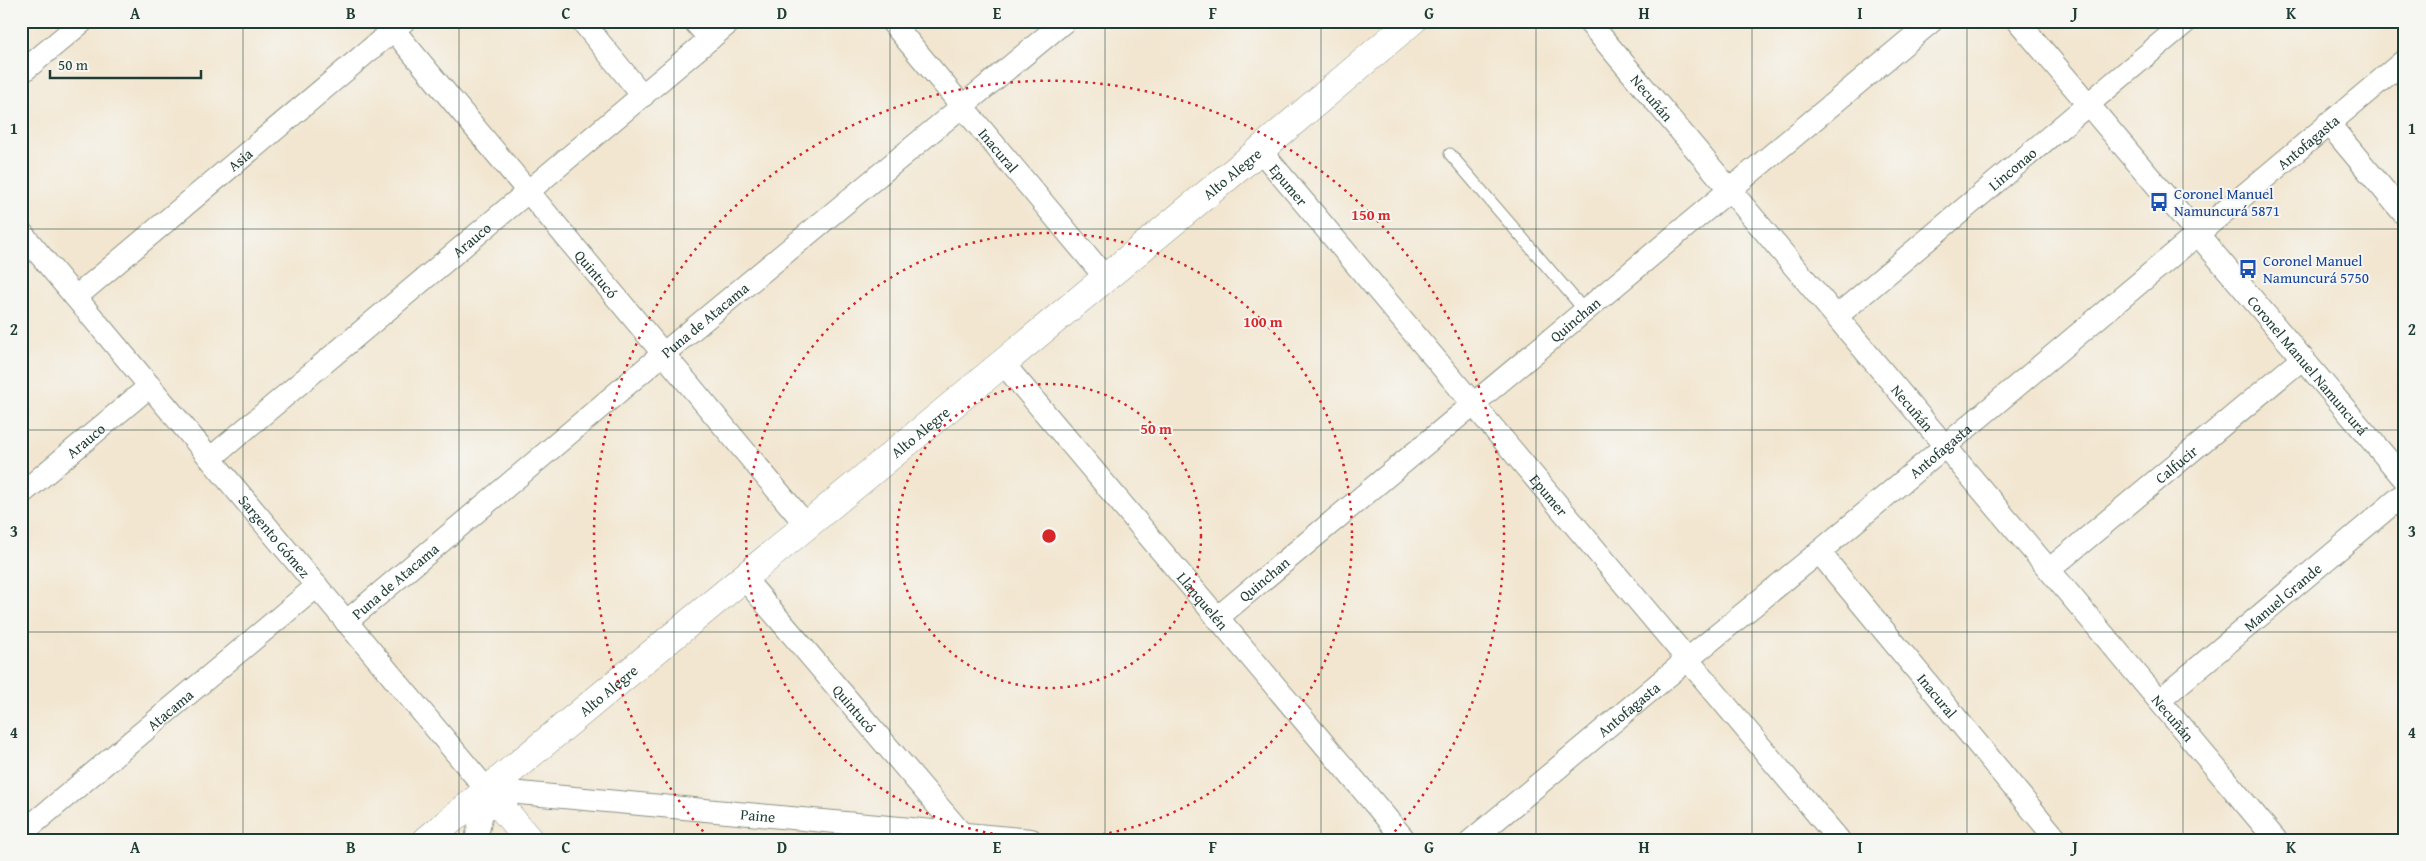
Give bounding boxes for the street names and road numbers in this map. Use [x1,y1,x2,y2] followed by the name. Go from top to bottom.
[1626,70,1679,126] street label: Necuñán
[2272,109,2343,174] street label: Antofagasta
[974,123,1024,177] street label: Inacural
[1983,142,2041,195] street label: Linconao
[223,143,257,176] street label: Asia
[1198,143,1266,204] street label: Alto Alegre
[1265,159,1313,210] street label: Epumer
[447,217,495,262] street label: Arauco
[570,245,623,303] street label: Quintucó
[656,277,753,362] street label: Puna de Atacama
[2243,291,2373,439] street label: Coronel Manuel Namuncurá
[1545,292,1605,347] street label: Quinchan
[1887,380,1939,436] street label: Necuñán
[886,401,954,462] street label: Alto Alegre
[62,417,110,462] street label: Arauco
[1904,418,1976,483] street label: Antofagasta
[2150,440,2202,488] street label: Calfucir
[1525,469,1573,520] street label: Epumer
[234,490,316,582] street label: Sargento Gómez
[347,538,443,624] street label: Puna de Atacama
[1234,551,1294,606] street label: Quinchan
[2239,558,2326,636] street label: Manuel Grande
[1173,567,1234,634] street label: Llanquelén
[574,660,642,721] street label: Alto Alegre
[1913,669,1962,722] street label: Inacural
[1593,677,1664,741] street label: Antofagasta
[828,679,882,737] street label: Quintucó
[142,684,197,735] street label: Atacama
[2147,690,2200,746] street label: Necuñán
[740,803,776,827] street label: Paine

